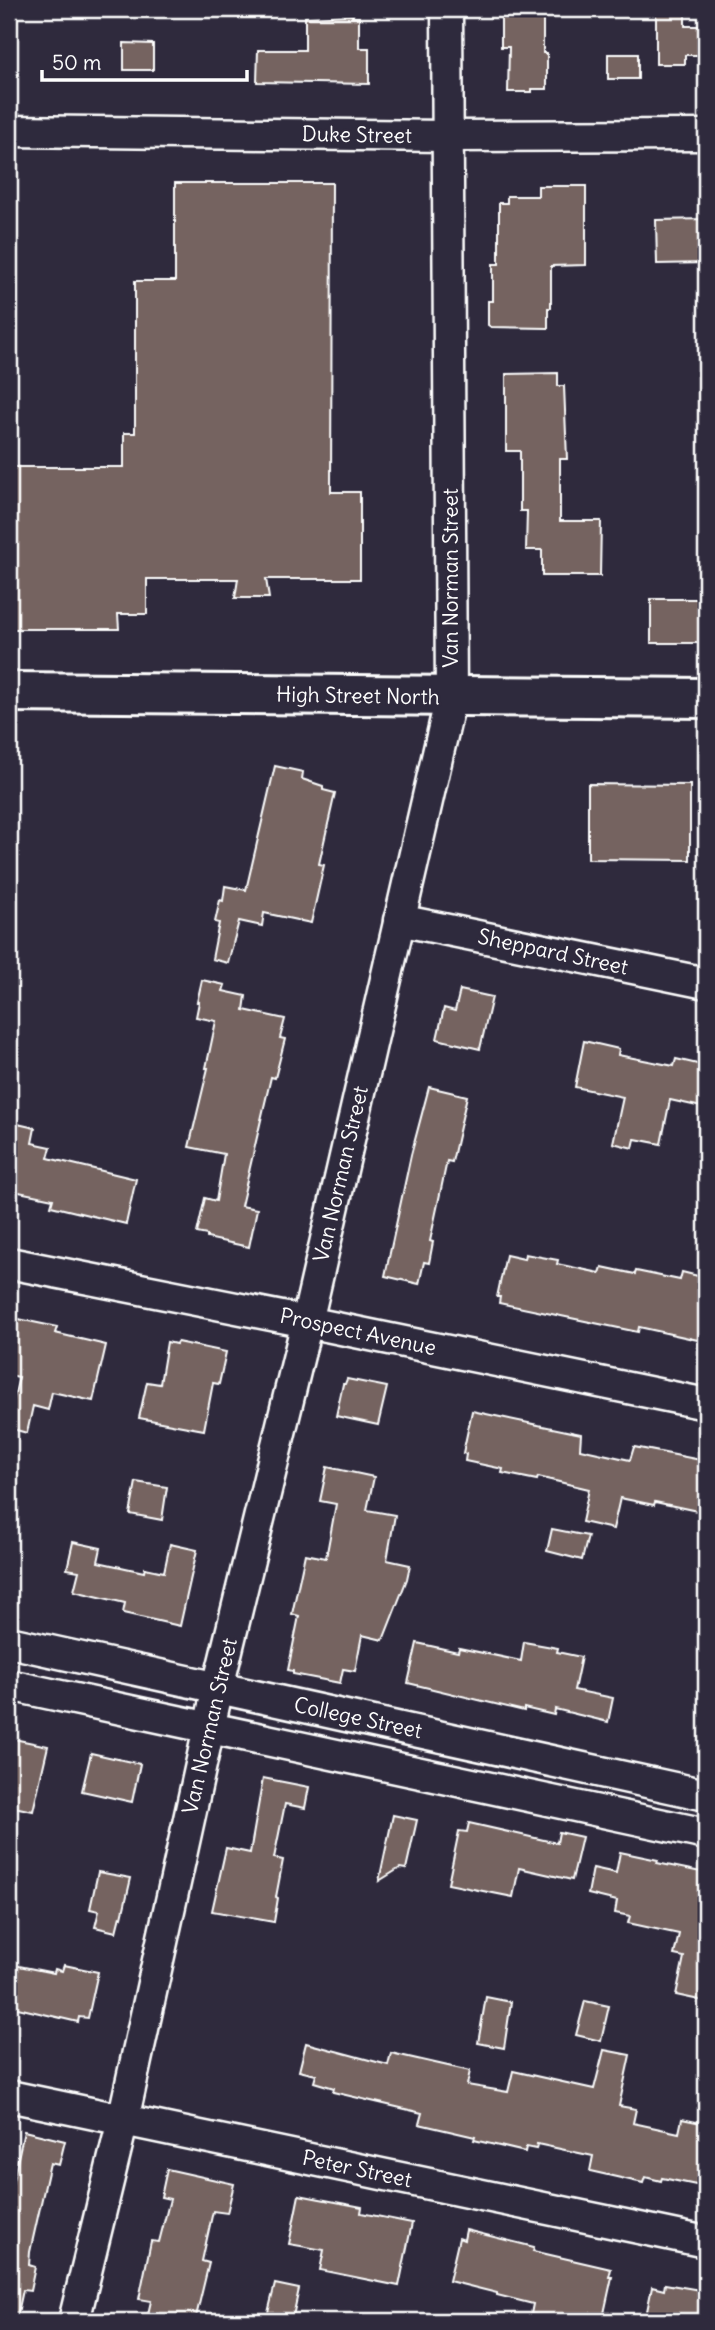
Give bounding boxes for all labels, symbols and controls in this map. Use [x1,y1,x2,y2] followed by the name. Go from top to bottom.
[42,38,247,82] scale bar
[52,49,101,76] text: 50 m
[302,120,412,149] street label: Duke Street
[437,488,464,668] street label: Van Norman Street
[276,681,440,710] street label: High Street North
[476,922,631,981] street label: Sheppard Street
[307,1083,374,1264] street label: Van Norman Street
[278,1302,439,1361] street label: Prospect Avenue
[176,1635,243,1816] street label: Van Norman Street
[292,1691,425,1744] street label: College Street
[300,2144,414,2193] street label: Peter Street

